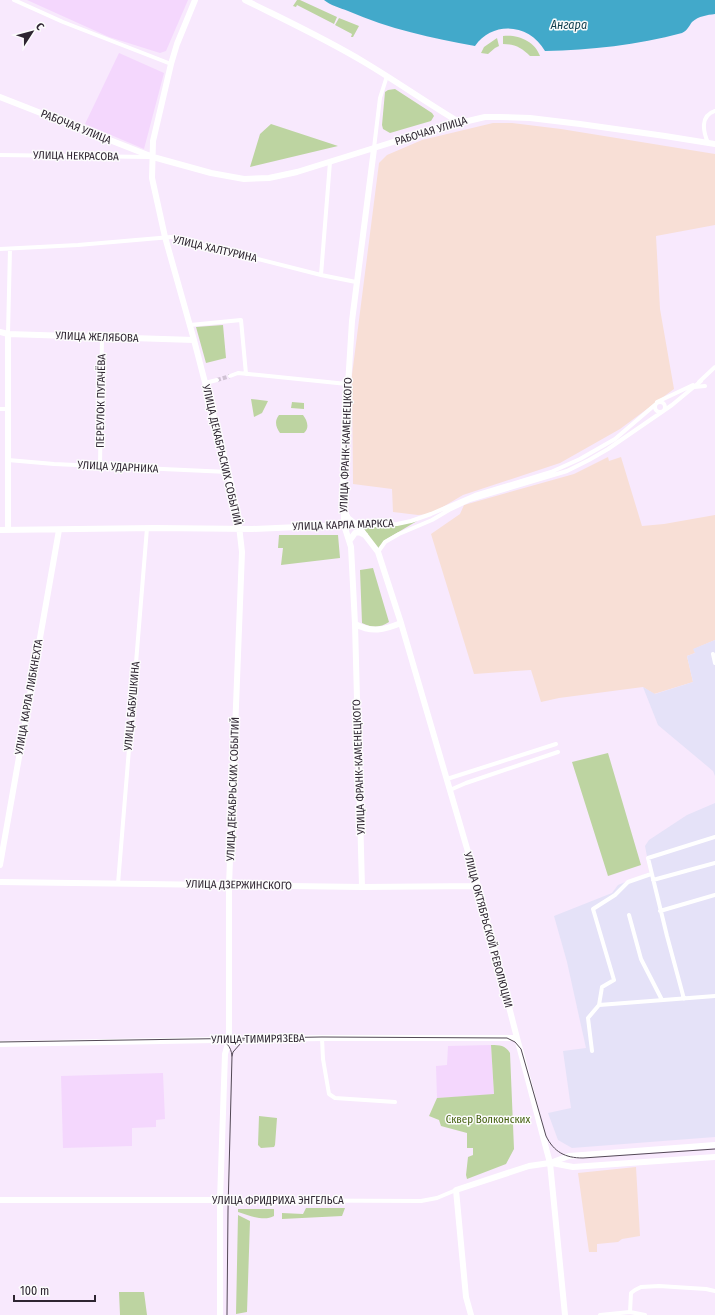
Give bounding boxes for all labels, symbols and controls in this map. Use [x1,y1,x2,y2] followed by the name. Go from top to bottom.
[12,12,52,52] north arrow
[550,18,587,32] water label: Ангара
[33,20,47,33] text: С
[39,107,113,147] street label: РАБОЧАЯ УЛИЦА
[393,114,469,148] street label: РАБОЧАЯ УЛИЦА
[32,149,119,163] street label: УЛИЦА НЕКРАСОВА
[171,233,259,265] street label: УЛИЦА ХАЛТУРИНА
[54,329,139,345] street label: УЛИЦА ЖЕЛЯБОВА
[94,354,108,448] street label: ПЕРЕУЛОК ПУГАЧЁВА
[337,377,355,514] street label: УЛИЦА ФРАНК-КАМЕНЕЦКОГО
[199,382,245,527] street label: УЛИЦА ДЕКАБРЬСКИХ СОБЫТИЙ
[76,458,159,476] street label: УЛИЦА УДАРНИКА
[291,517,394,533] street label: УЛИЦА КАРЛА МАРКСА
[12,638,46,757] street label: УЛИЦА КАРЛА ЛИБКНЕХТА
[122,661,142,752] street label: УЛИЦА БАБУШКИНА
[350,699,368,836] street label: УЛИЦА ФРАНК-КАМЕНЕЦКОГО
[224,717,242,862] street label: УЛИЦА ДЕКАБРЬСКИХ СОБЫТИЙ
[461,850,515,1009] street label: УЛИЦА ОКТЯБРЬСКОЙ РЕВОЛЮЦИИ
[185,878,292,892] street label: УЛИЦА ДЗЕРЖИНСКОГО
[210,1032,305,1046] street label: УЛИЦА ТИМИРЯЗЕВА
[446,1113,530,1126] park label: Сквер Волконских
[211,1194,344,1207] street label: УЛИЦА ФРИДРИХА ЭНГЕЛЬСА
[14,1277,95,1303] scale bar
[20,1284,49,1298] text: 100 m

